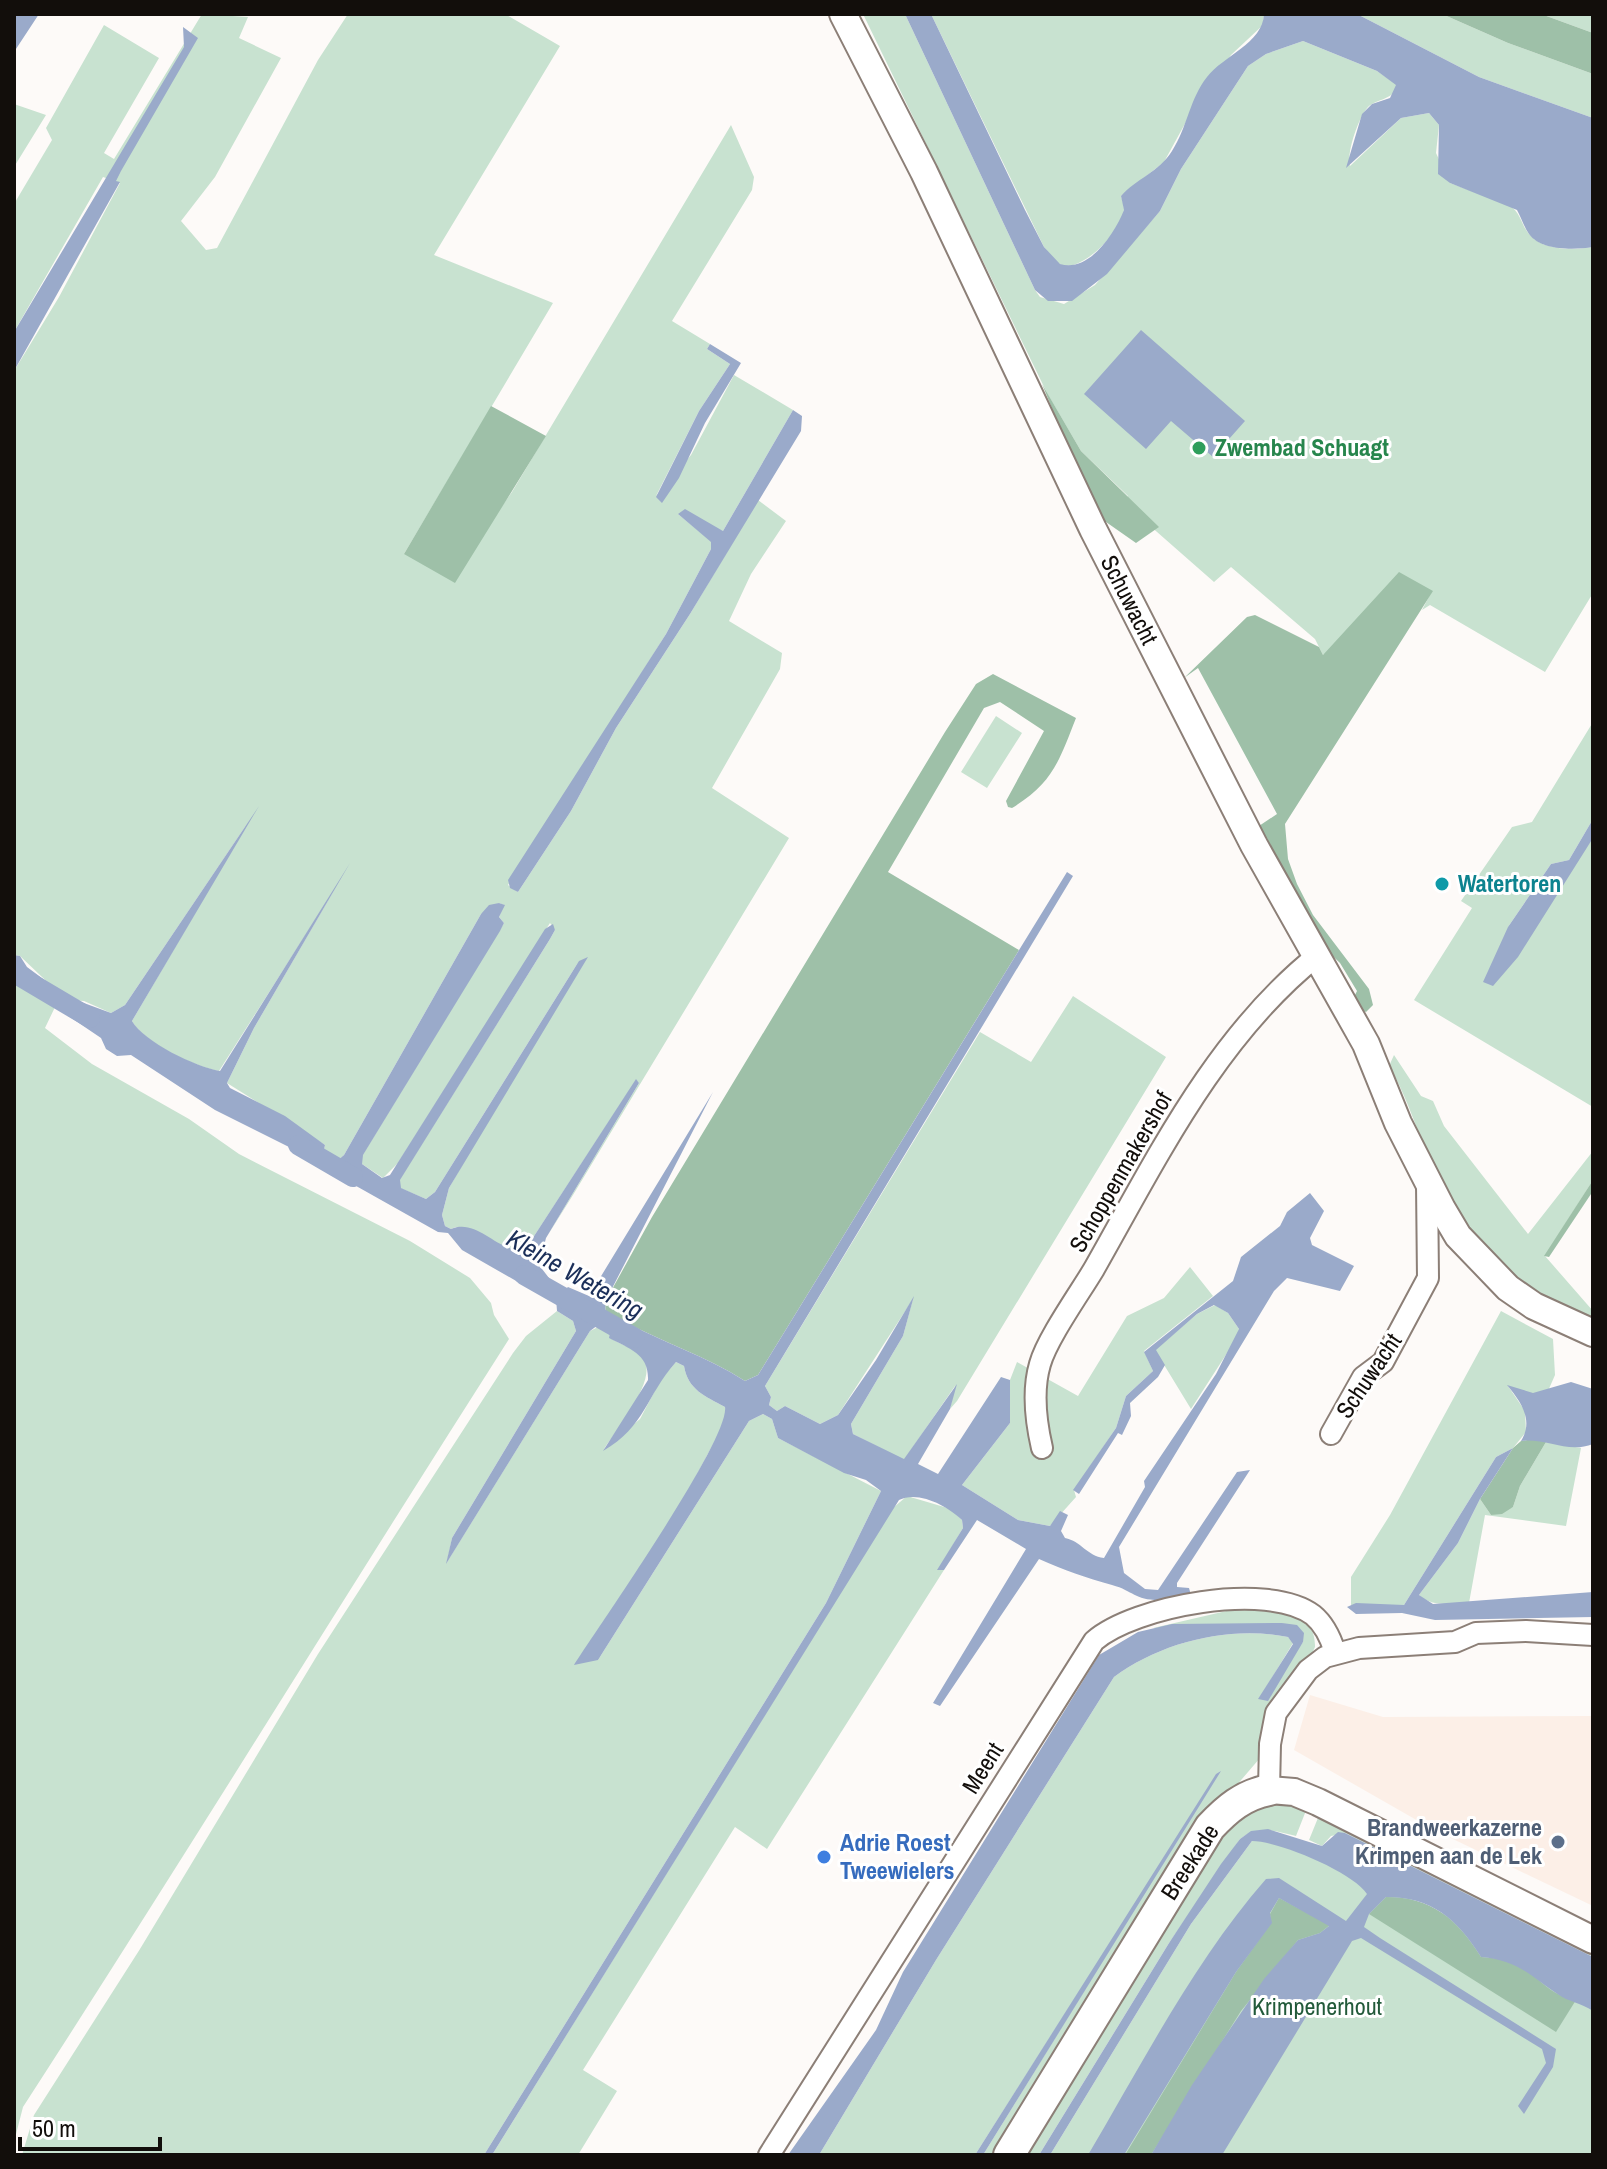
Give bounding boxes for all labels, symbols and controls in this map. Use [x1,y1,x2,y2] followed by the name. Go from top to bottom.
[1215,431,1389,463] place label: Zwembad Schuagt
[1190,439,1208,457] marker: Zwembad Schuagt
[1094,549,1166,650] street label: Schuwacht
[1458,867,1561,899] place label: Watertoren
[1433,875,1451,893] marker: Watertoren
[1061,1085,1179,1258] street label: Schoppenmakershof
[500,1220,650,1327] water label: Kleine Wetering
[1328,1326,1409,1424] street label: Schuwacht
[954,1735,1010,1799] street label: Meent
[1355,1811,1542,1871] place label: Brandweerkazerne Krimpen aan de Lek
[1153,1817,1226,1905] street label: Breekade
[840,1826,955,1886] place label: Adrie Roest Tweewielers
[1549,1833,1567,1851] marker: Brandweerkazerne Krimpen aan de Lek
[815,1848,833,1866] marker: Adrie Roest Tweewielers
[1252,1990,1383,2022] park label: Krimpenerhout
[20,2101,160,2151] scale bar
[32,2112,76,2144] text: 50 m

